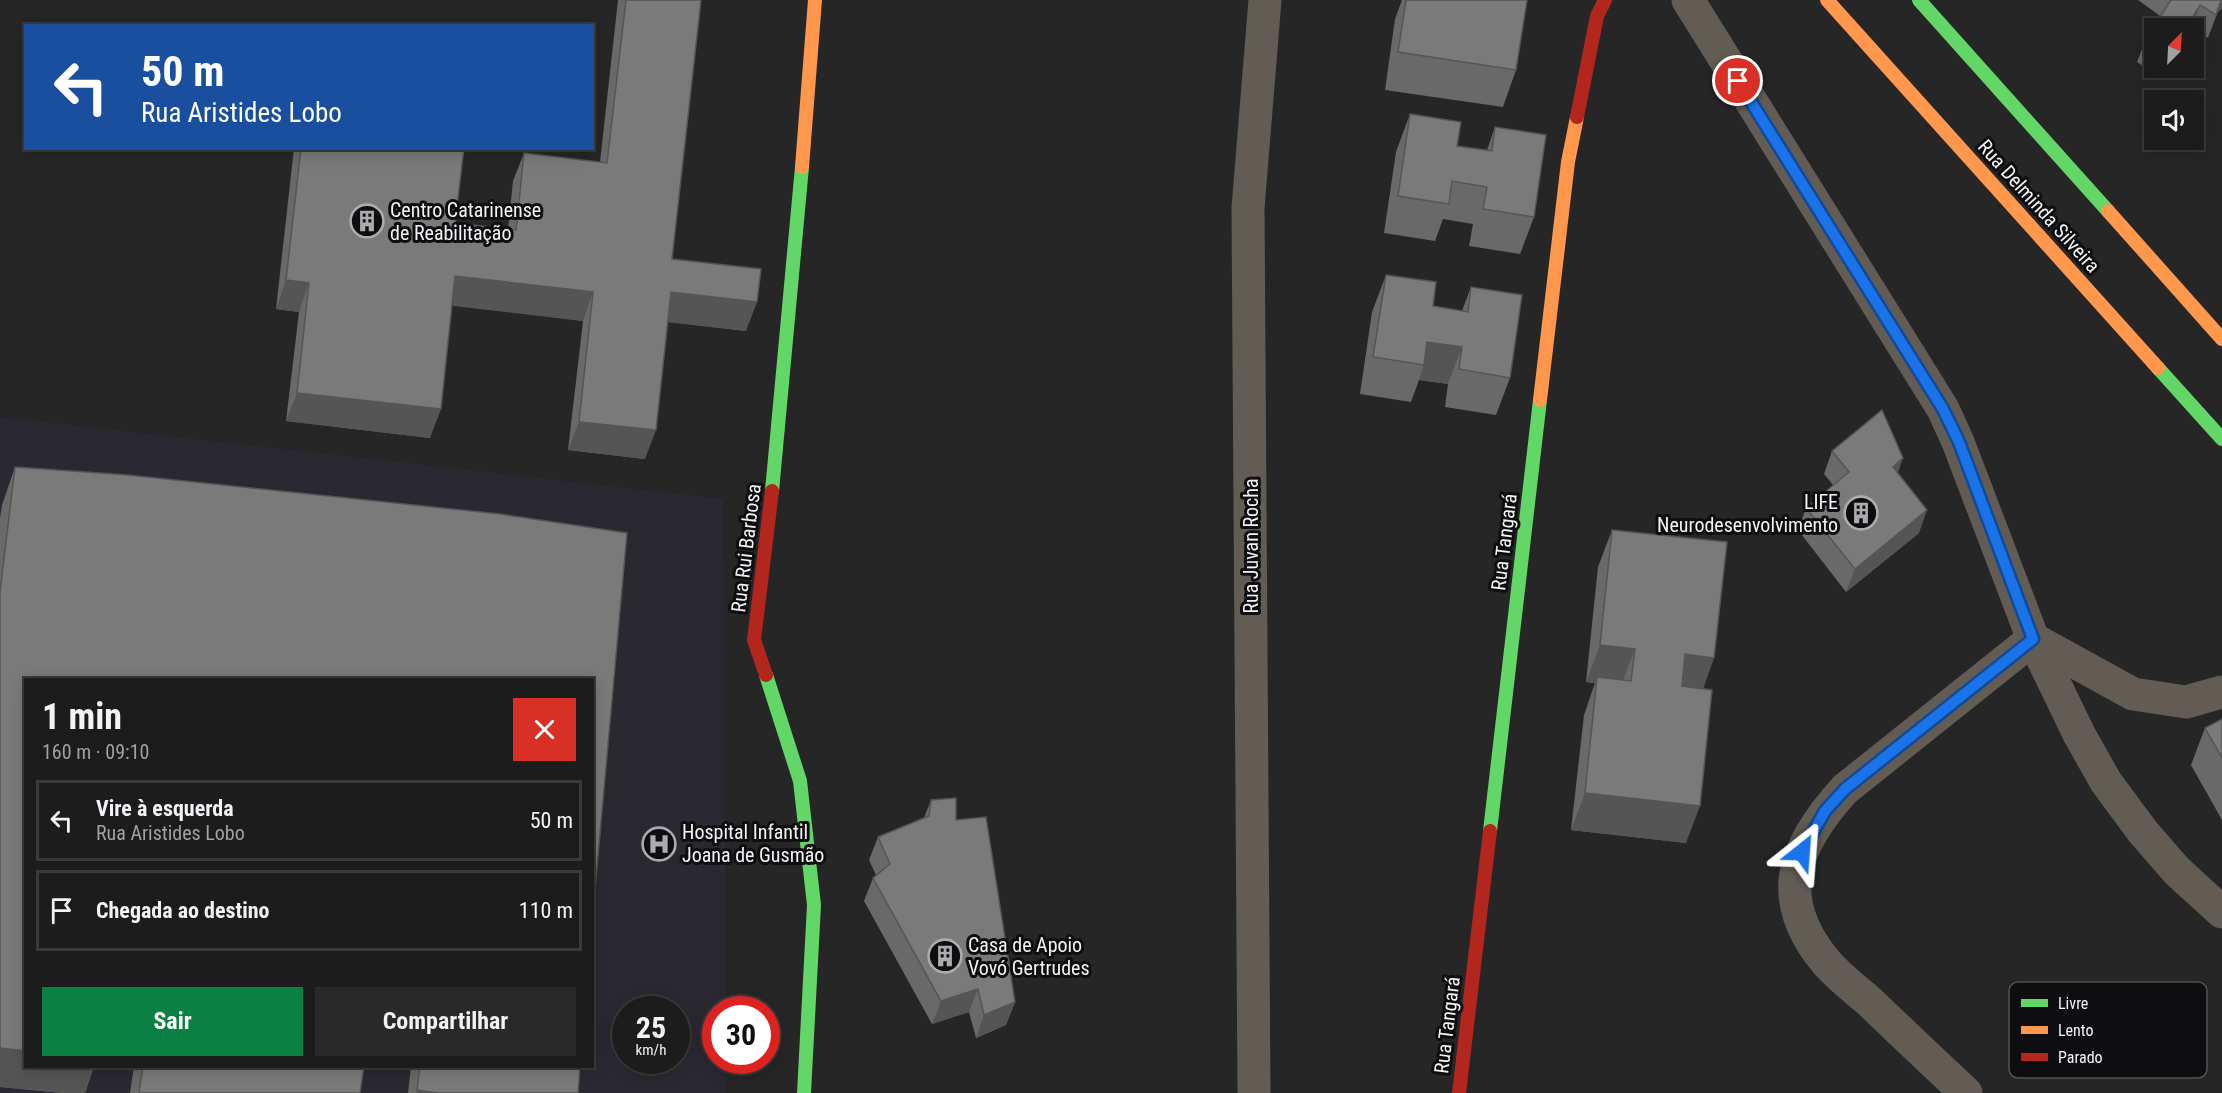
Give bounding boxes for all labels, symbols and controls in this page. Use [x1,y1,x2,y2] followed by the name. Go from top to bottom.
[2144,18,2204,78] north arrow
[2144,18,2204,150] map controls
[141,47,224,96] text: 50 m
[42,48,120,126] icon: left
[1712,55,1763,106] pin
[1721,64,1754,97] icon: arrive
[2144,90,2204,150] button: sound
[141,97,342,129] text: Rua Aristides Lobo
[1973,135,2105,277] street label: Rua Delminda Silveira
[390,198,541,245] place label: Centro Catarinense de Reabilitação
[349,203,385,239] building icon: Centro Catarinense de Reabilitação
[1239,478,1263,614] street label: Rua Juvan Rocha
[726,482,766,614] street label: Rua Rui Barbosa
[1657,490,1838,537] place label: LIFE Neurodesenvolvimento
[1486,492,1522,592] street label: Rua Tangará
[1843,495,1879,531] building icon: LIFE Neurodesenvolvimento
[42,696,122,738] text: 1 min
[513,698,576,761] button: close
[42,740,149,764] text: 160 m · 09:10
[96,796,234,821] text: Vire à esquerda
[45,804,78,837] icon: left
[530,808,573,833] text: 50 m
[682,820,824,867] place label: Hospital Infantil Joana de Gusmão
[1770,820,1834,884] position arrow
[96,821,245,845] text: Rua Aristides Lobo
[641,826,677,862] hospital icon: Hospital Infantil Joana de Gusmão
[45,894,78,927] icon: arrive
[96,898,270,923] text: Chegada ao destino
[519,898,573,923] text: 110 m
[968,933,1090,980] place label: Casa de Apoio Vovó Gertrudes
[927,938,963,974] building icon: Casa de Apoio Vovó Gertrudes
[1429,975,1465,1075] street label: Rua Tangará
[2009,982,2207,1078] legend
[42,987,303,1056] button: Sair
[315,987,576,1056] button: Compartilhar
[2058,994,2088,1013] text: Livre
[702,996,780,1074] speed limit sign: 30
[636,1010,666,1045] text: 25
[2058,1021,2093,1040] text: Lento
[636,1041,666,1059] text: km/h
[2058,1048,2103,1067] text: Parado

